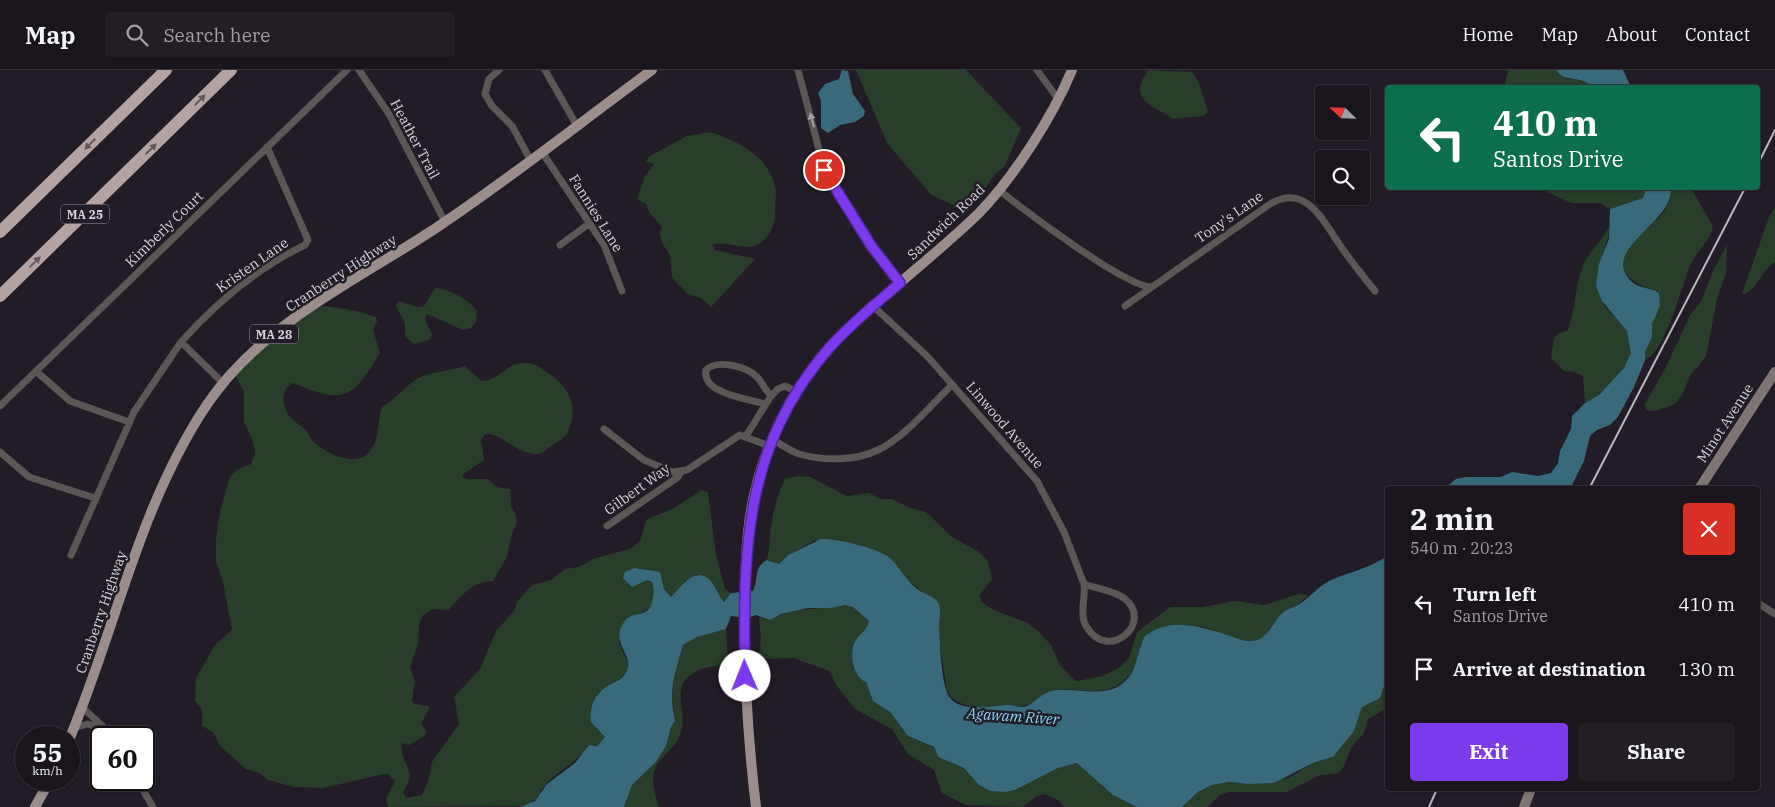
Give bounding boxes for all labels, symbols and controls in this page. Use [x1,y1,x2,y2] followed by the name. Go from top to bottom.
[105,12,455,57] search box
[25,19,75,51] text: Map
[123,21,151,49] icon: search
[163,23,270,47] text: Search here
[1462,23,1514,46] text: Home
[1542,23,1578,46] text: Map
[1606,23,1657,46] text: About
[1685,23,1750,46] text: Contact
[1315,85,1370,140] north arrow
[1315,85,1370,205] map controls
[194,95,206,107] one-way arrow
[386,96,444,182] street label: Heather Trail
[1493,100,1598,146] text: 410 m
[1410,105,1475,170] icon: left
[807,112,815,127] one-way arrow
[84,138,96,150] one-way arrow
[145,143,157,155] one-way arrow
[1493,144,1624,173] text: Santos Drive
[803,149,845,191] pin
[1315,150,1370,205] button: search
[810,156,838,184] icon: arrive
[565,171,627,255] street label: Fannies Lane
[903,180,989,264] street label: Sandwich Road
[121,187,207,271] street label: Kimberly Court
[1192,187,1266,247] street label: Tony's Lane
[61,204,109,224] road number: MA 25
[282,230,400,316] street label: Cranberry Highway
[212,233,292,297] street label: Kristen Lane
[29,256,41,268] one-way arrow
[250,324,298,344] road number: MA 28
[962,378,1048,472] street label: Linwood Avenue
[1693,380,1757,466] street label: Minot Avenue
[601,459,674,519] street label: Gilbert Way
[1410,499,1494,538] text: 2 min
[1683,503,1735,555] button: close
[1410,538,1513,558] text: 540 m · 20:23
[72,548,131,676] street label: Cranberry Highway
[1453,582,1536,606] text: Turn left
[1410,590,1438,618] icon: left
[1678,592,1735,616] text: 410 m
[1453,606,1548,626] text: Santos Drive
[718,649,770,701] position arrow
[1410,655,1438,683] icon: arrive
[1453,657,1646,681] text: Arrive at destination
[1678,657,1735,681] text: 130 m
[965,703,1060,729] water label: Agawam River
[1410,723,1568,781] button: Exit
[1578,723,1735,781] button: Share
[90,726,155,791] speed limit sign: 60
[32,736,63,769] text: 55
[32,763,63,778] text: km/h

